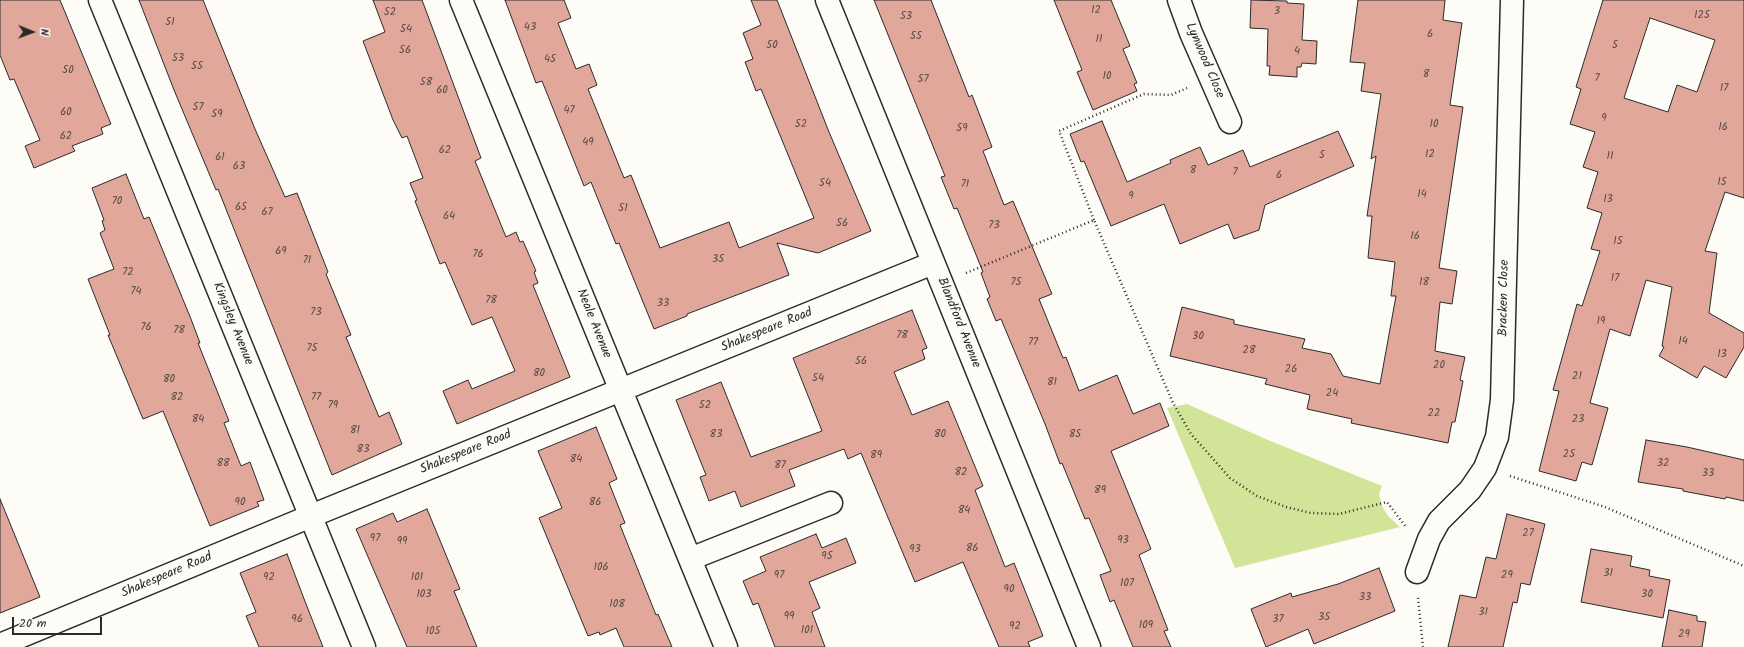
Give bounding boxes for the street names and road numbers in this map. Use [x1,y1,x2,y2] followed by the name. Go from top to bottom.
[1181,21,1227,101] street label: Lynwood Close
[1497,259,1513,337] street label: Bracken Close
[933,276,983,370] street label: Blandford Avenue
[208,280,256,368] street label: Kingsley Avenue
[572,287,614,361] street label: Neale Avenue
[719,306,815,356] street label: Shakespeare Road
[418,428,514,478] street label: Shakespeare Road
[119,550,215,602] street label: Shakespeare Road

